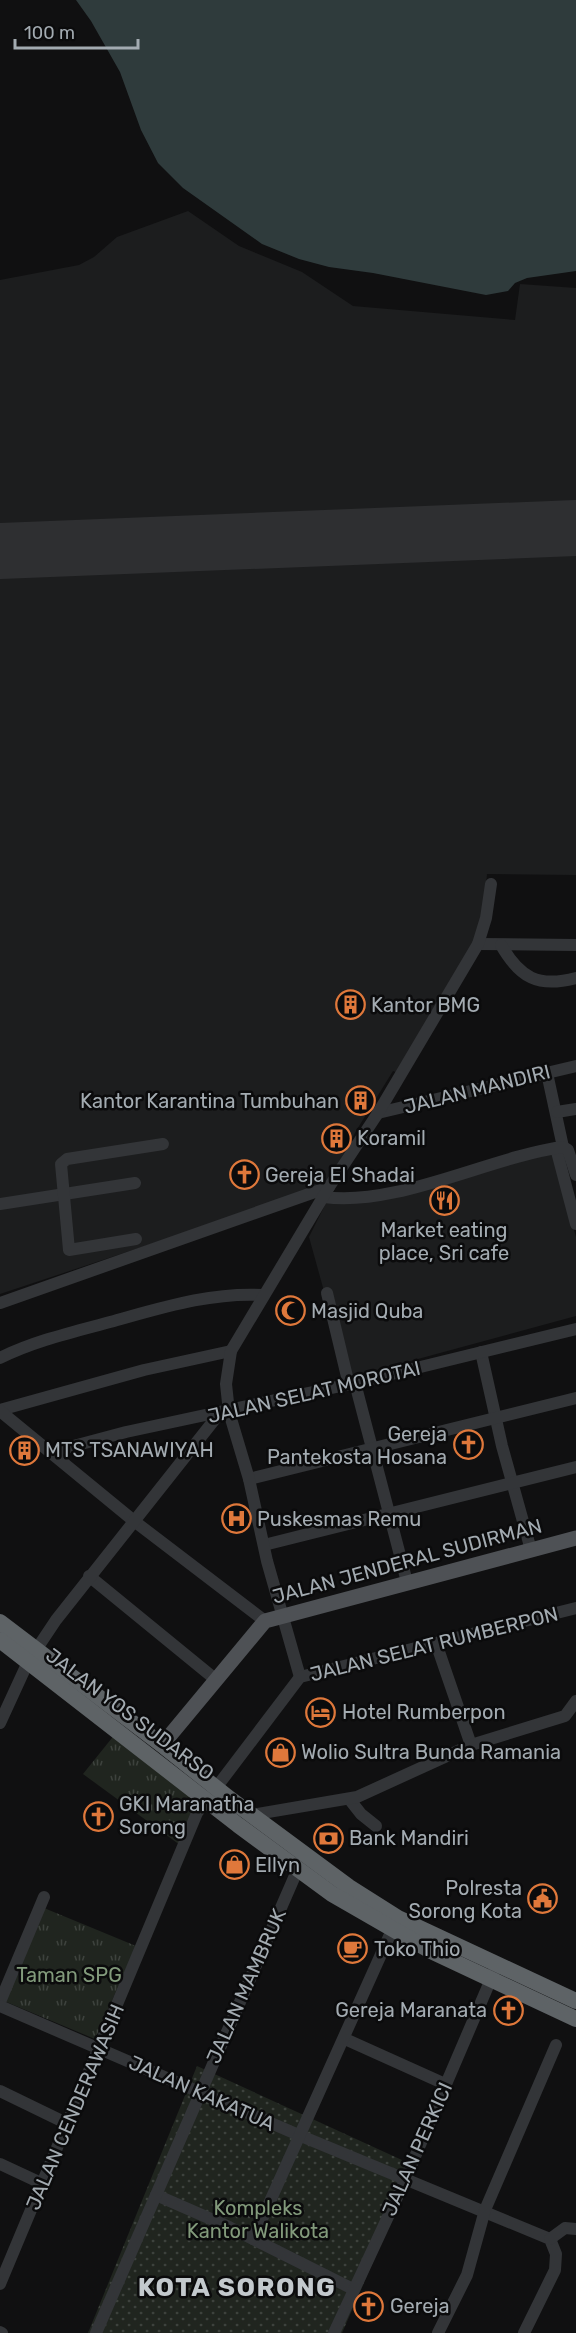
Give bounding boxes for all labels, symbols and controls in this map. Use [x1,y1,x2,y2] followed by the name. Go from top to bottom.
[15,12,138,50] scale bar
[24,22,75,44] text: 100 m
[334,989,366,1021] building icon: Kantor BMG
[371,993,480,1017] place label: Kantor BMG
[401,1059,553,1119] street label: JALAN MANDIRI
[344,1085,376,1117] building icon: Kantor Karantina Tumbuhan
[80,1089,339,1113] place label: Kantor Karantina Tumbuhan
[320,1122,352,1154] building icon: Koramil
[357,1126,426,1150] place label: Koramil
[228,1159,260,1191] church icon: Gereja El Shadai
[265,1163,415,1187] place label: Gereja El Shadai
[428,1184,460,1216] restaurant icon: Market eating place, Sri cafe
[379,1218,509,1265] place label: Market eating place, Sri cafe
[274,1295,306,1327] mosque icon: Masjid Quba
[311,1299,423,1323] place label: Masjid Quba
[205,1356,423,1428] street label: JALAN SELAT MOROTAI
[267,1422,447,1469] place label: Gereja Pantekosta Hosana
[452,1429,484,1461] church icon: Gereja Pantekosta Hosana
[8,1434,40,1466] building icon: MTS TSANAWIYAH
[45,1438,214,1462] place label: MTS TSANAWIYAH
[220,1503,252,1535] hospital icon: Puskesmas Remu
[257,1507,421,1531] place label: Puskesmas Remu
[270,1513,544,1609] street label: JALAN JENDERAL SUDIRMAN
[307,1602,561,1686] street label: JALAN SELAT RUMBERPON
[41,1643,219,1785] street label: JALAN YOS SUDARSO
[305,1696,337,1728] hotel icon: Hotel Rumberpon
[342,1700,506,1724] place label: Hotel Rumberpon
[264,1736,296,1768] shop icon: Wolio Sultra Bunda Ramania
[301,1740,561,1764] place label: Wolio Sultra Bunda Ramania
[119,1792,255,1839] place label: GKI Maranatha Sorong
[82,1800,114,1832] church icon: GKI Maranatha Sorong
[312,1822,344,1854] bank icon: Bank Mandiri
[349,1826,469,1850] place label: Bank Mandiri
[218,1849,250,1881] shop icon: Ellyn
[255,1853,300,1877] place label: Ellyn
[409,1876,522,1923] place label: Polresta Sorong Kota
[527,1883,559,1915] public building icon: Polresta Sorong Kota
[201,1905,291,2067] street label: JALAN MAMBRUK
[337,1933,369,1965] cafe icon: Toko Thio
[374,1937,461,1961] place label: Toko Thio
[16,1963,122,1987] park label: Taman SPG
[492,1994,524,2026] church icon: Gereja Maranata
[335,1998,487,2022] place label: Gereja Maranata
[21,2000,129,2214] street label: JALAN CENDERAWASIH
[125,2050,279,2136] street label: JALAN KAKATUA
[377,2079,457,2219] street label: JALAN PERKICI
[187,2196,329,2243] park label: Kompleks Kantor Walikota
[138,2272,336,2303] district label: KOTA SORONG
[353,2290,385,2322] church icon: Gereja
[390,2294,450,2318] place label: Gereja

